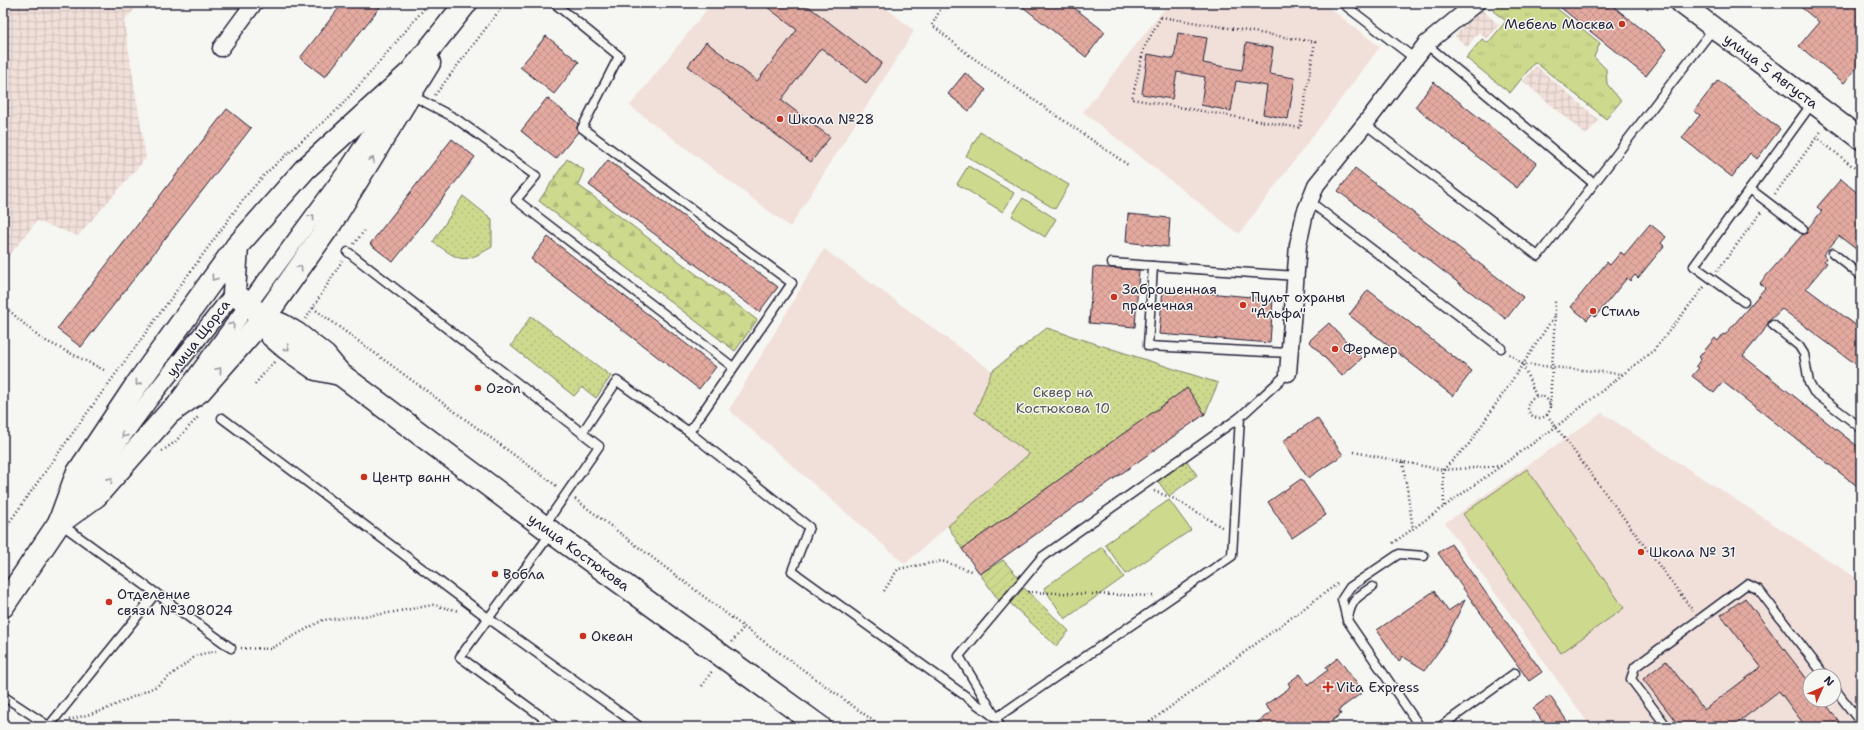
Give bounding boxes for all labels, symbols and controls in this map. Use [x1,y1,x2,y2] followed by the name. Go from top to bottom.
[1504,15,1614,33] place label: Мебель Москва
[1617,19,1627,29] marker: Мебель Москва
[1720,29,1822,113] street label: улица 5 Августа
[788,110,874,128] place label: Школа №28
[775,114,785,124] marker: Школа №28
[367,157,374,164] one-way arrow
[307,214,314,221] one-way arrow
[295,265,302,272] one-way arrow
[212,273,219,280] one-way arrow
[1122,280,1217,314] place label: Заброшенная прачечная
[1251,288,1345,322] place label: Пульт охраны "Альфа"
[1109,292,1119,302] marker: Заброшенная прачечная
[162,296,234,380] street label: улица Щорса
[1238,300,1248,310] marker: Пульт охраны "Альфа"
[1601,302,1640,320] place label: Стиль
[1588,306,1598,316] marker: Стиль
[228,322,235,329] one-way arrow
[1343,340,1398,358] place label: Фермер
[282,343,289,350] one-way arrow
[1330,344,1340,354] marker: Фермер
[214,367,221,374] one-way arrow
[136,378,143,385] one-way arrow
[486,379,521,397] place label: Ozon
[473,383,483,393] marker: Ozon
[1016,383,1110,417] park label: Сквер на Костюкова 10
[122,430,129,437] one-way arrow
[372,468,450,486] place label: Центр ванн
[359,472,369,482] marker: Центр ванн
[106,477,113,484] one-way arrow
[525,509,634,595] street label: улица Костюкова
[1649,543,1736,561] place label: Школа № 31
[1636,547,1646,557] marker: Школа № 31
[503,565,545,583] place label: Вобла
[490,569,500,579] marker: Вобла
[117,585,233,619] place label: Отделение связи №308024
[104,597,114,607] marker: Отделение связи №308024
[591,627,633,645] place label: Океан
[578,631,588,641] marker: Океан
[1802,668,1842,708] north arrow
[1820,673,1837,690] text: N
[1336,678,1420,696] place label: Vita Express
[1323,682,1333,692] marker: Vita Express

